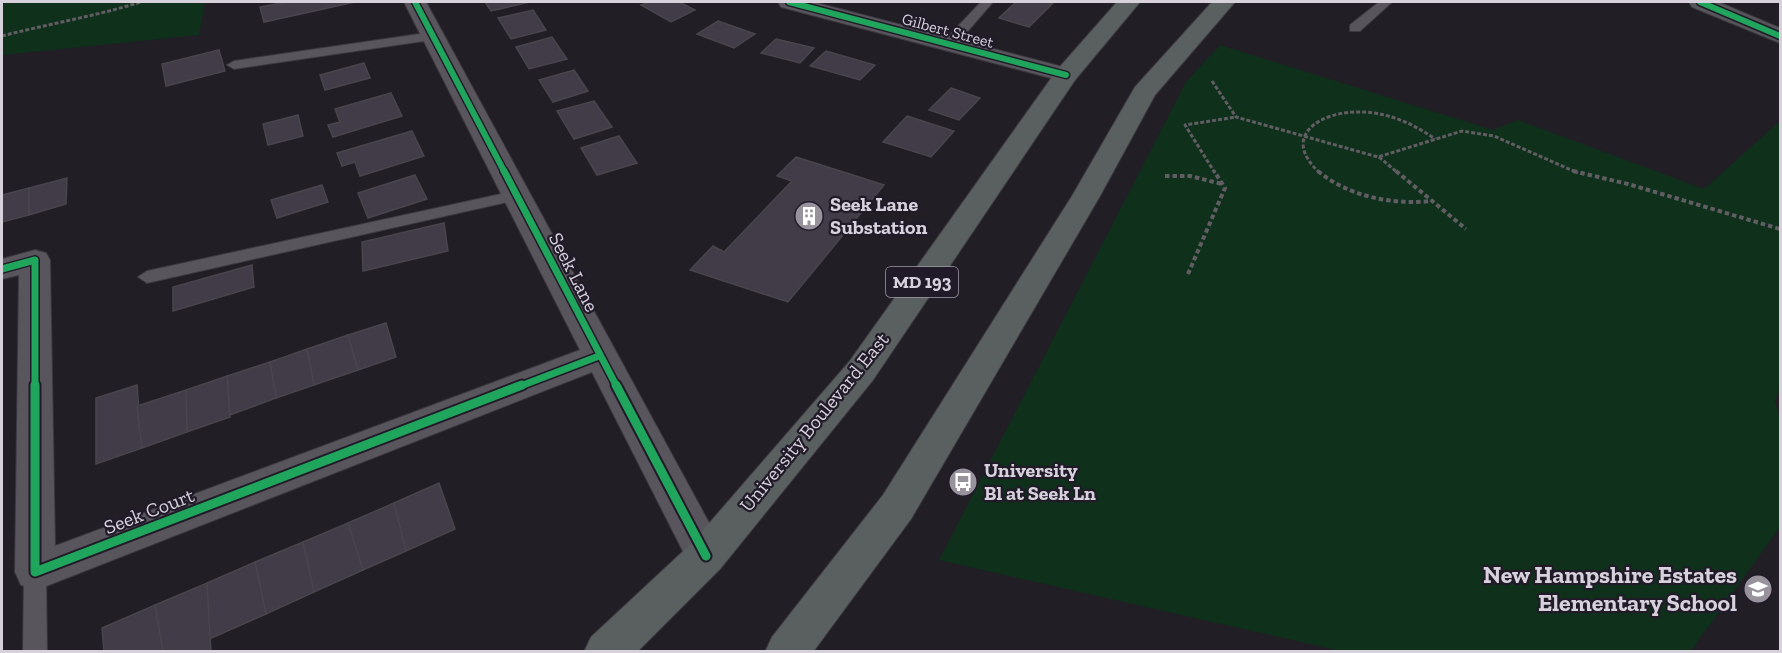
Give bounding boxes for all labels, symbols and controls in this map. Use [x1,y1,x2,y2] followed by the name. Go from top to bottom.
[900,9,996,52] street label: Gilbert Street
[830,192,928,239] place label: Seek Lane Substation
[793,200,825,232] building icon: Seek Lane Substation
[544,228,604,316] street label: Seek Lane
[886,267,958,297] road number: MD 193
[734,327,894,516] street label: University Boulevard East
[984,458,1096,505] place label: University Bl at Seek Ln
[947,466,979,498] bus stop icon: University Bl at Seek Ln
[101,483,198,539] street label: Seek Court
[1483,560,1737,617] place label: New Hampshire Estates Elementary School
[1742,573,1774,605] school or university icon: New Hampshire Estates Elementary School

